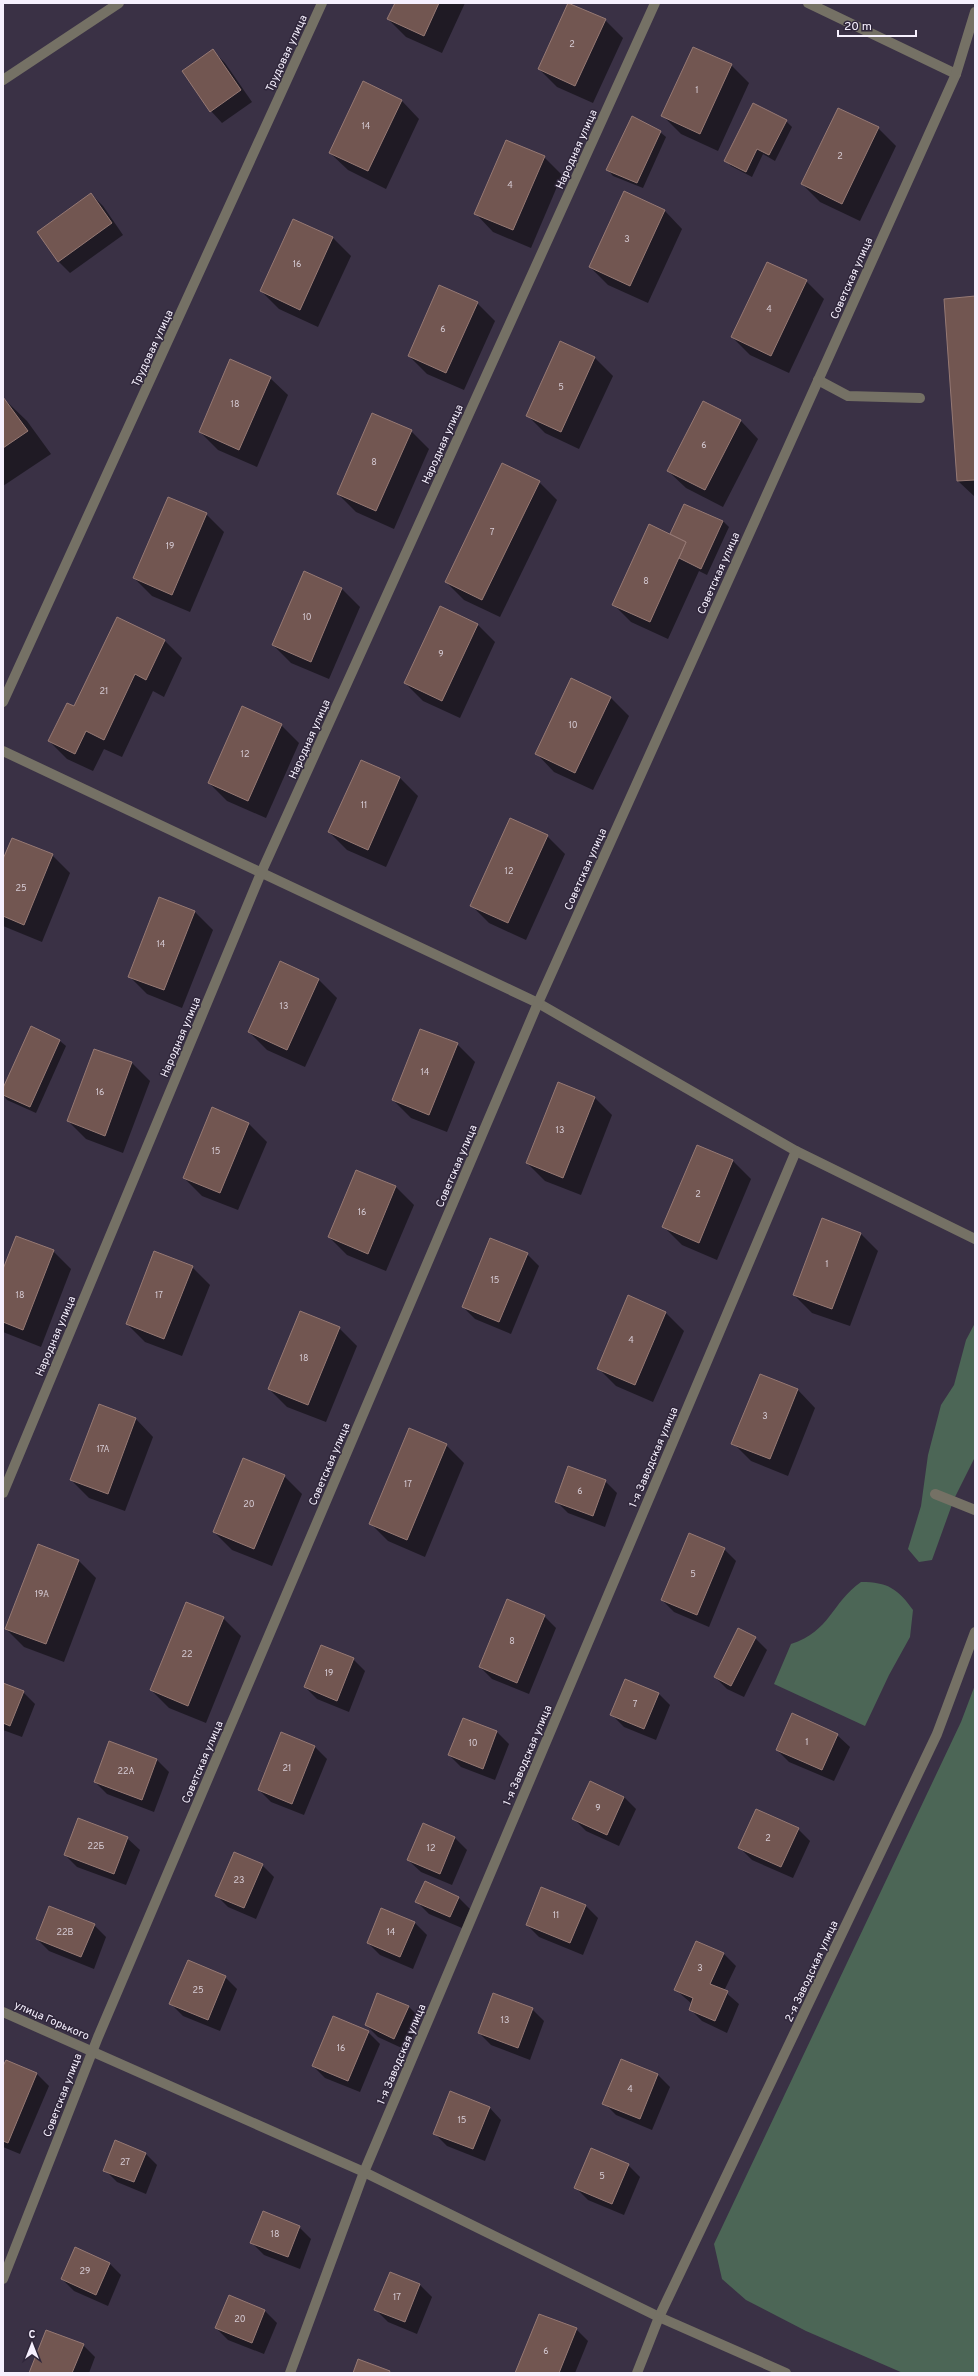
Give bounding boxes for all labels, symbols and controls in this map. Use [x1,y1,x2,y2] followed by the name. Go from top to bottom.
[838,12,916,38] scale bar
[263,13,311,94] street label: Трудовая улица
[844,19,872,35] text: 20 m
[569,39,575,50] house number: 2
[695,85,699,96] house number: 1
[553,107,601,191] street label: Народная улица
[362,121,371,132] house number: 14
[837,151,843,162] house number: 2
[507,180,513,191] house number: 4
[624,234,630,245] house number: 3
[827,235,876,322] street label: Советская улица
[293,259,301,270] house number: 16
[766,304,772,315] house number: 4
[129,308,177,389] street label: Трудовая улица
[440,324,446,335] house number: 6
[558,382,564,393] house number: 5
[231,399,239,410] house number: 18
[419,402,467,486] street label: Народная улица
[701,440,707,451] house number: 6
[371,457,377,468] house number: 8
[490,527,495,538] house number: 7
[694,530,743,617] street label: Советская улица
[166,541,174,552] house number: 19
[643,576,649,587] house number: 8
[302,612,312,623] house number: 10
[438,649,444,660] house number: 9
[100,686,108,697] house number: 21
[286,697,334,781] street label: Народная улица
[568,720,578,731] house number: 10
[241,749,249,760] house number: 12
[361,800,367,811] house number: 11
[561,826,610,913] street label: Советская улица
[505,866,513,877] house number: 12
[15,883,27,894] house number: 25
[157,939,166,950] house number: 14
[158,995,204,1080] street label: Народная улица
[280,1001,288,1012] house number: 13
[421,1067,430,1078] house number: 14
[96,1087,104,1098] house number: 16
[433,1123,481,1210] street label: Советская улица
[556,1125,564,1136] house number: 13
[212,1146,220,1157] house number: 15
[695,1189,701,1200] house number: 2
[358,1207,366,1218] house number: 16
[825,1259,829,1270] house number: 1
[491,1275,499,1286] house number: 15
[16,1290,24,1301] house number: 18
[155,1290,163,1301] house number: 17
[33,1294,79,1379] street label: Народная улица
[628,1335,634,1346] house number: 4
[300,1353,308,1364] house number: 18
[626,1405,682,1510] street label: 1-я Заводская улица
[762,1411,768,1422] house number: 3
[306,1421,354,1508] street label: Советская улица
[96,1444,110,1455] house number: 17А
[404,1479,412,1490] house number: 17
[577,1486,583,1497] house number: 6
[243,1499,255,1510] house number: 20
[690,1569,696,1580] house number: 5
[35,1589,49,1600] house number: 19А
[509,1636,515,1647] house number: 8
[181,1649,193,1660] house number: 22
[325,1668,333,1679] house number: 19
[633,1699,638,1710] house number: 7
[500,1703,556,1808] street label: 1-я Заводская улица
[179,1719,227,1806] street label: Советская улица
[805,1737,809,1748] house number: 1
[468,1738,478,1749] house number: 10
[283,1763,291,1774] house number: 21
[117,1766,135,1777] house number: 22А
[595,1803,601,1814] house number: 9
[765,1833,771,1844] house number: 2
[88,1841,105,1852] house number: 22Б
[427,1843,435,1854] house number: 12
[234,1875,244,1886] house number: 23
[553,1910,559,1921] house number: 11
[782,1918,842,2024] street label: 2-я Заводская улица
[57,1927,74,1938] house number: 22В
[387,1927,396,1938] house number: 14
[697,1963,703,1974] house number: 3
[192,1985,204,1996] house number: 25
[12,1998,91,2044] street label: улица Горького
[374,2002,430,2107] street label: 1-я Заводская улица
[501,2015,509,2026] house number: 13
[337,2043,345,2054] house number: 16
[41,2051,85,2139] street label: Советская улица
[627,2084,633,2095] house number: 4
[458,2115,466,2126] house number: 15
[120,2157,130,2168] house number: 27
[599,2171,605,2182] house number: 5
[271,2229,279,2240] house number: 18
[80,2266,90,2277] house number: 29
[393,2292,401,2303] house number: 17
[234,2314,246,2325] house number: 20
[12,2324,52,2364] north arrow
[28,2328,36,2342] text: С
[543,2346,549,2357] house number: 6

